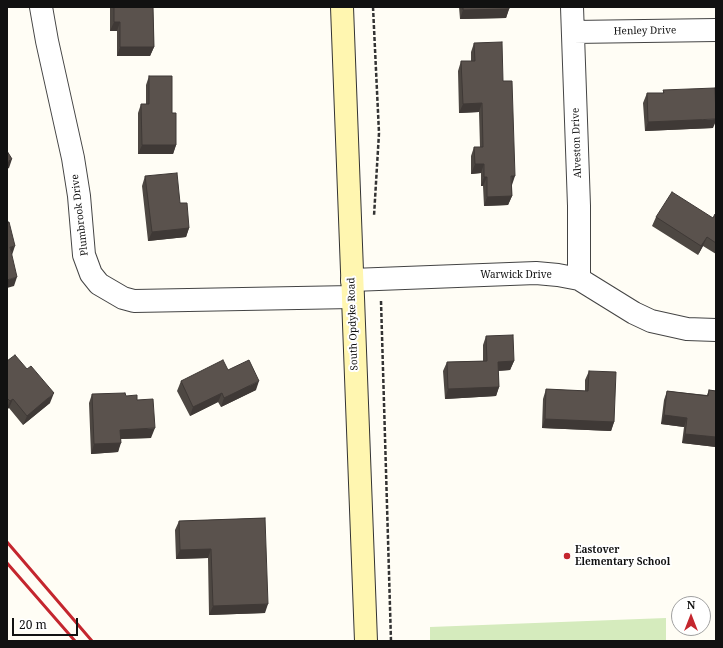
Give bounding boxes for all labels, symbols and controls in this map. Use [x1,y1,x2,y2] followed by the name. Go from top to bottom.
[614,24,676,38] street label: Henley Drive
[570,108,584,178] street label: Alveston Drive
[69,174,91,256] street label: Plumbrook Drive
[480,269,552,281] street label: Warwick Drive
[345,277,361,371] street label: South Opdyke Road
[575,544,670,568] place label: Eastover Elementary School
[562,551,572,561] marker: Eastover Elementary School
[671,596,711,636] north arrow
[687,597,695,612] text: N
[14,610,80,636] scale bar
[19,616,47,633] text: 20 m

